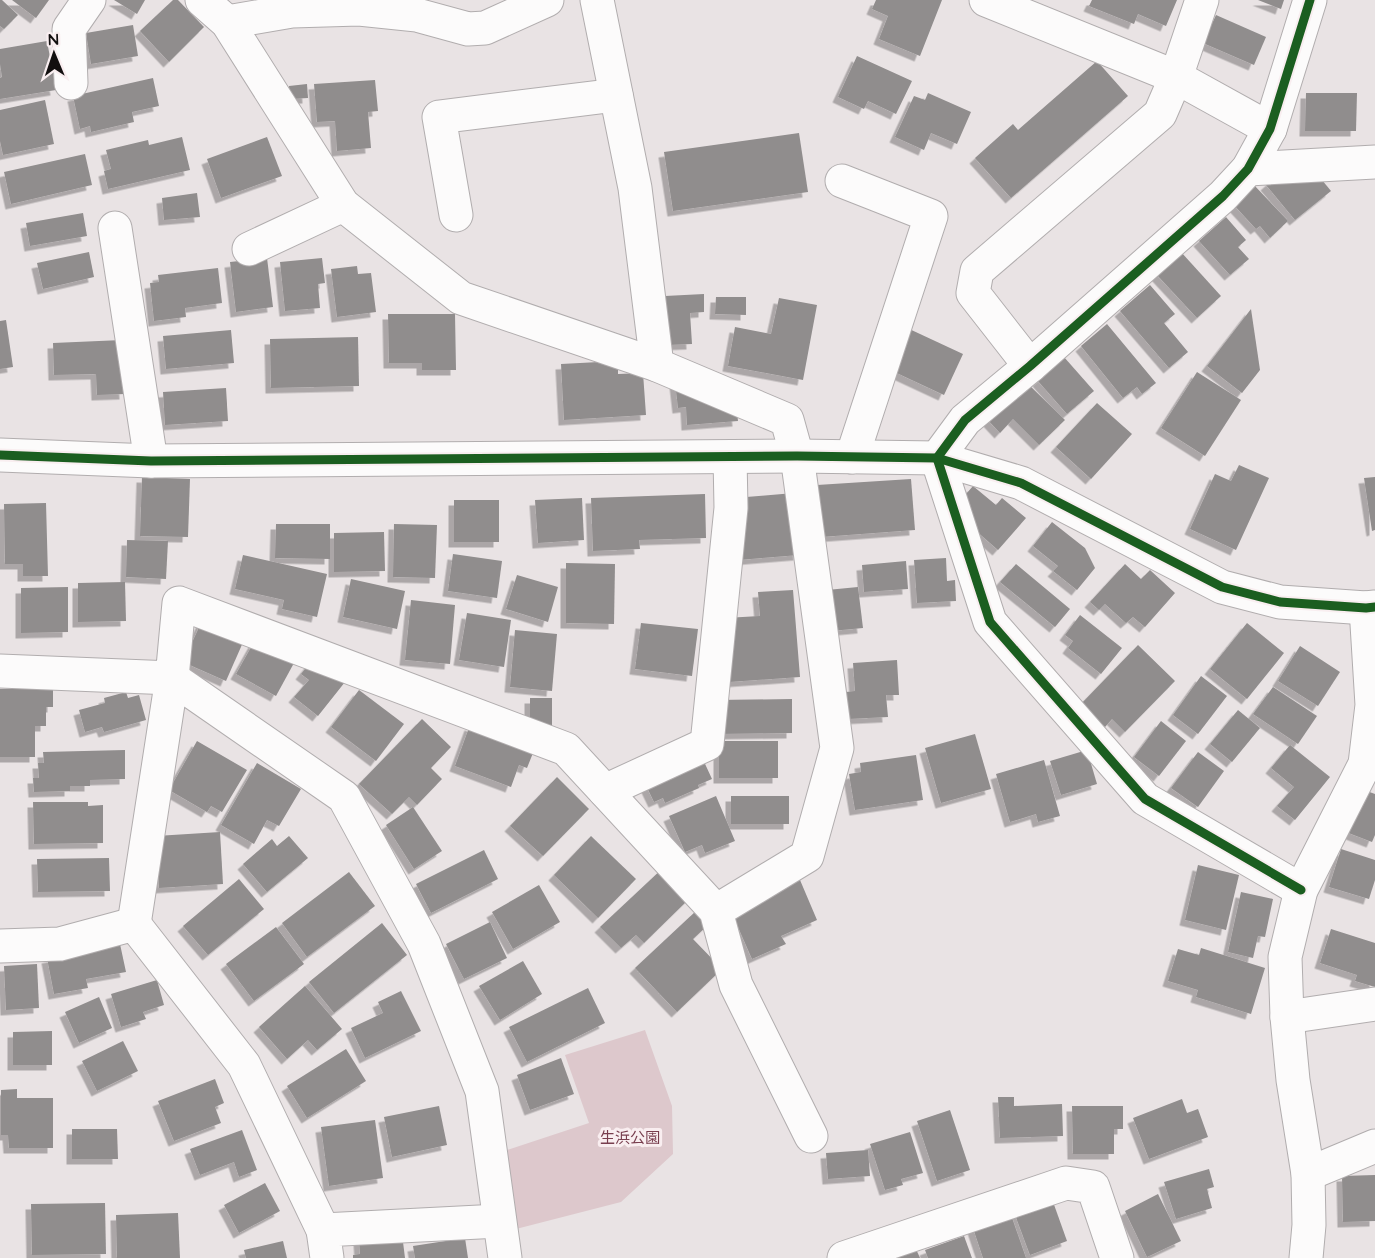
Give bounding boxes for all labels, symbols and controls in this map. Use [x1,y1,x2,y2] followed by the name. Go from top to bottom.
[24,24,84,84] north arrow
[47,29,60,49] text: N
[600,1128,660,1147] park label: 生浜公園

